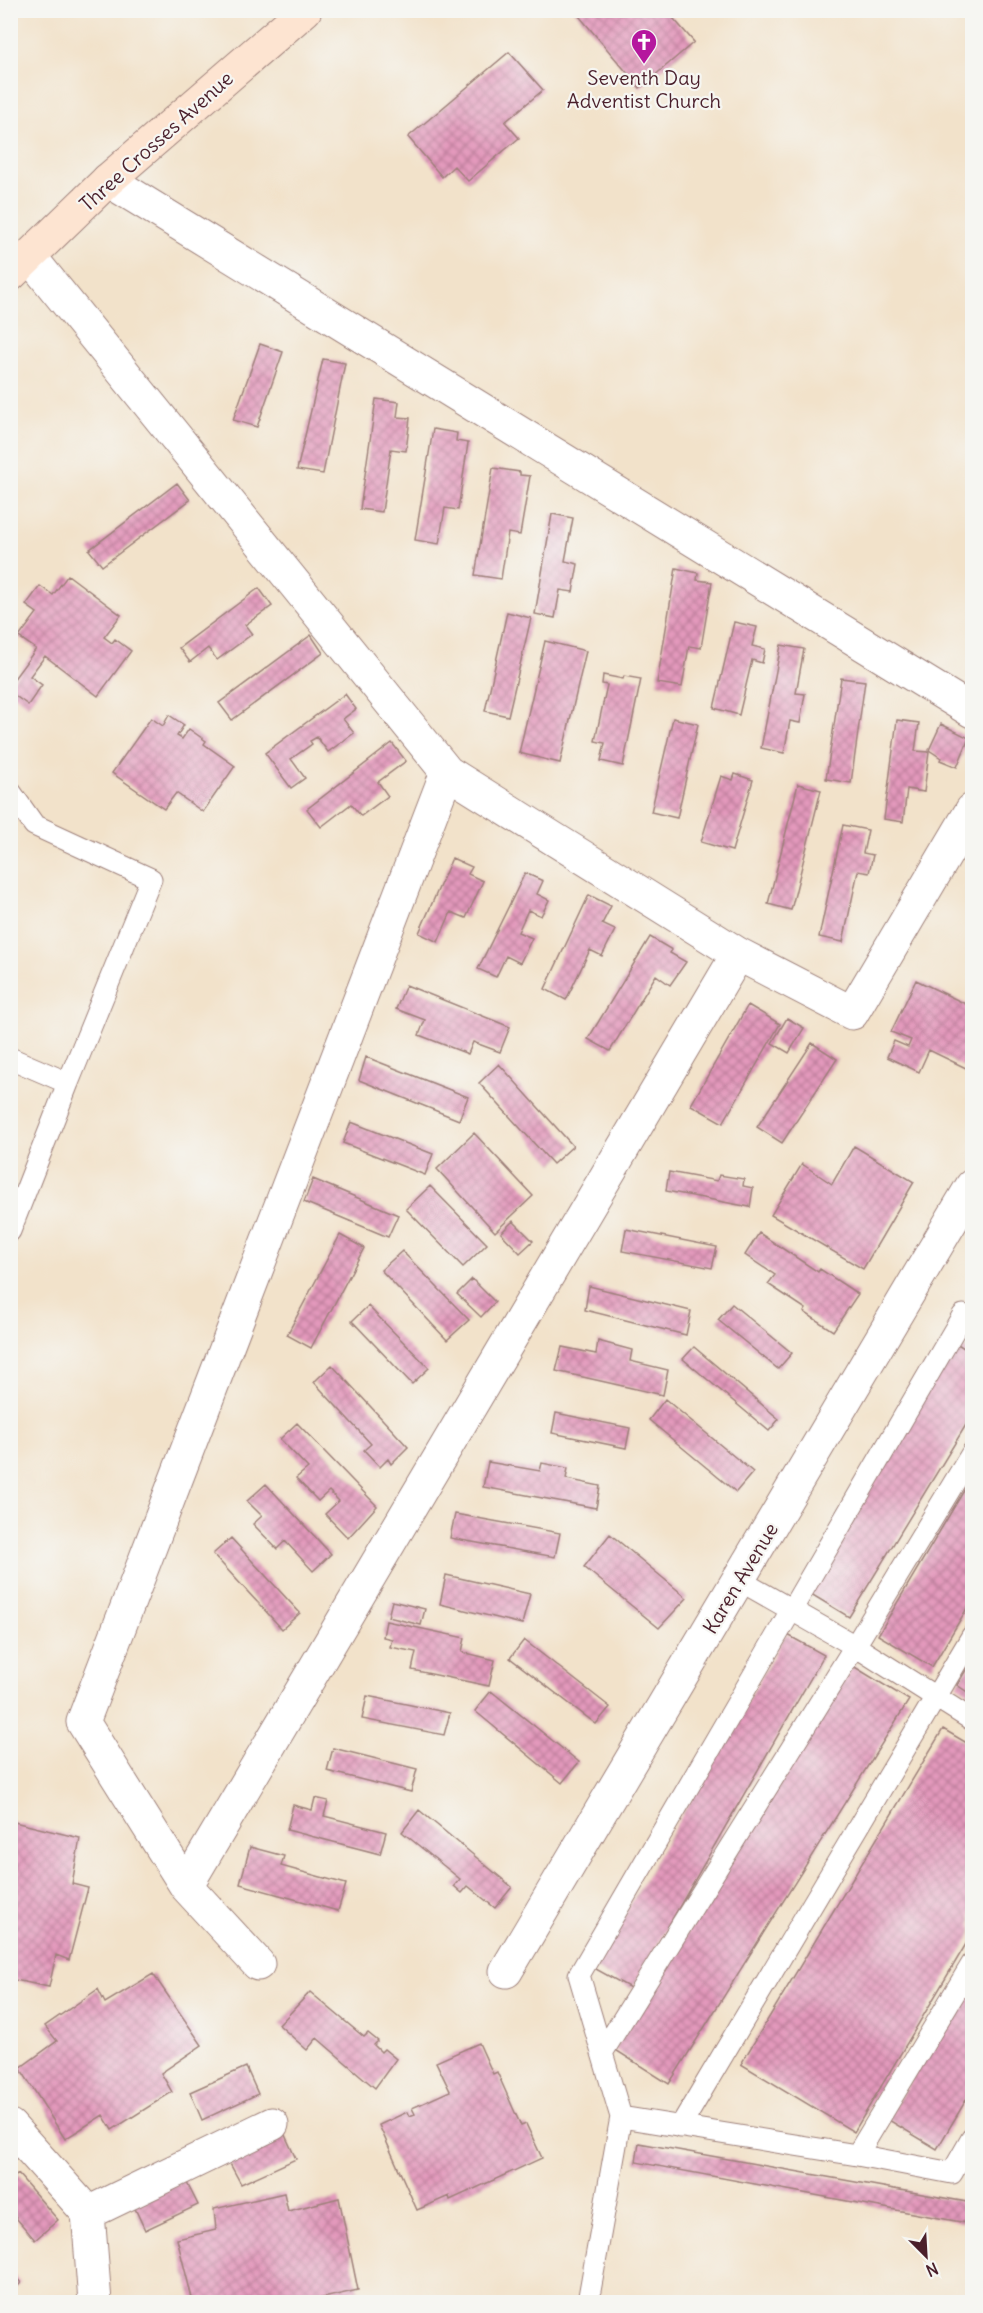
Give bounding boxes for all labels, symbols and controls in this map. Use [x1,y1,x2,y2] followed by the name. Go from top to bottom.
[629,27,659,65] church icon: Seventh Day Adventist Church
[74,65,238,217] street label: Three Crosses Avenue
[567,65,721,113] place label: Seventh Day Adventist Church
[697,1518,783,1638] street label: Karen Avenue
[896,2226,956,2286] north arrow
[923,2258,941,2281] text: N

